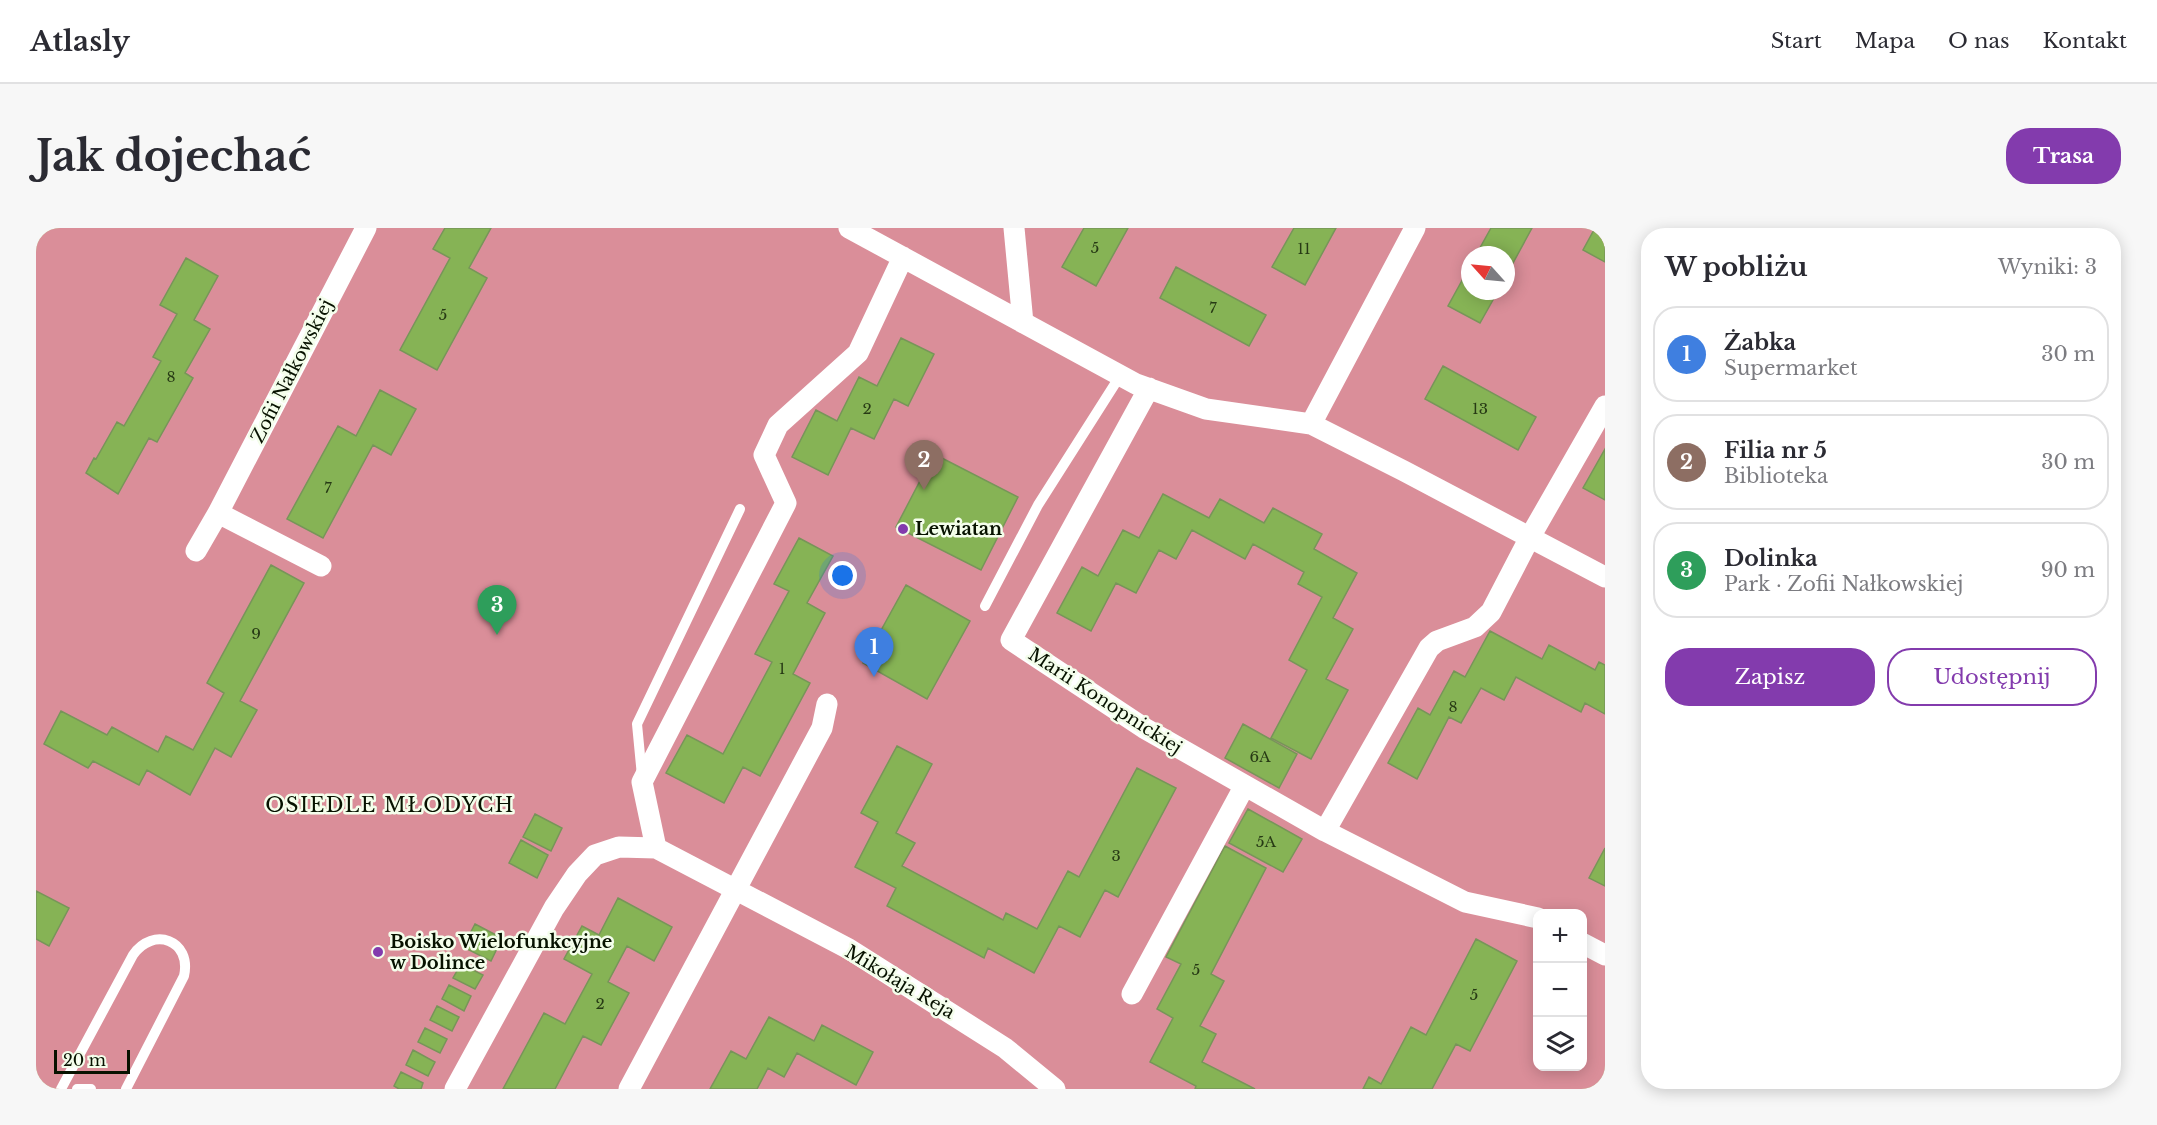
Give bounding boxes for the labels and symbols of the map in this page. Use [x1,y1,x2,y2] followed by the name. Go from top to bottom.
[1091,238,1099,257] house number: 5
[1297,239,1311,258] house number: 11
[1461,246,1515,300] north arrow
[246,295,338,447] street label: Zofii Nałkowskiej
[1209,298,1217,317] house number: 7
[439,305,447,324] house number: 5
[166,367,176,386] house number: 8
[862,399,872,418] house number: 2
[1472,399,1488,418] house number: 13
[904,440,944,490] pin: 2
[324,478,332,497] house number: 7
[915,518,1002,540] place label: Lewiatan
[896,522,910,536] marker: Lewiatan
[828,561,857,590] your location
[478,586,516,635] pin: 3
[251,624,261,643] house number: 9
[854,628,894,677] pin: 1
[1024,643,1186,759] street label: Marii Konopnickiej
[779,659,785,678] house number: 1
[1448,697,1458,716] house number: 8
[1249,747,1271,766] house number: 6A
[265,793,515,817] district label: OSIEDLE MŁODYCH
[1256,832,1276,851] house number: 5A
[1111,846,1121,865] house number: 3
[390,931,612,974] place label: Boisko Wielofunkcyjne w Dolince
[841,941,959,1023] street label: Mikołaja Reja
[371,945,385,959] marker: Boisko Wielofunkcyjne w Dolince
[1192,960,1200,979] house number: 5
[1470,985,1478,1004] house number: 5
[595,994,605,1013] house number: 2
[54,1047,130,1074] scale bar

